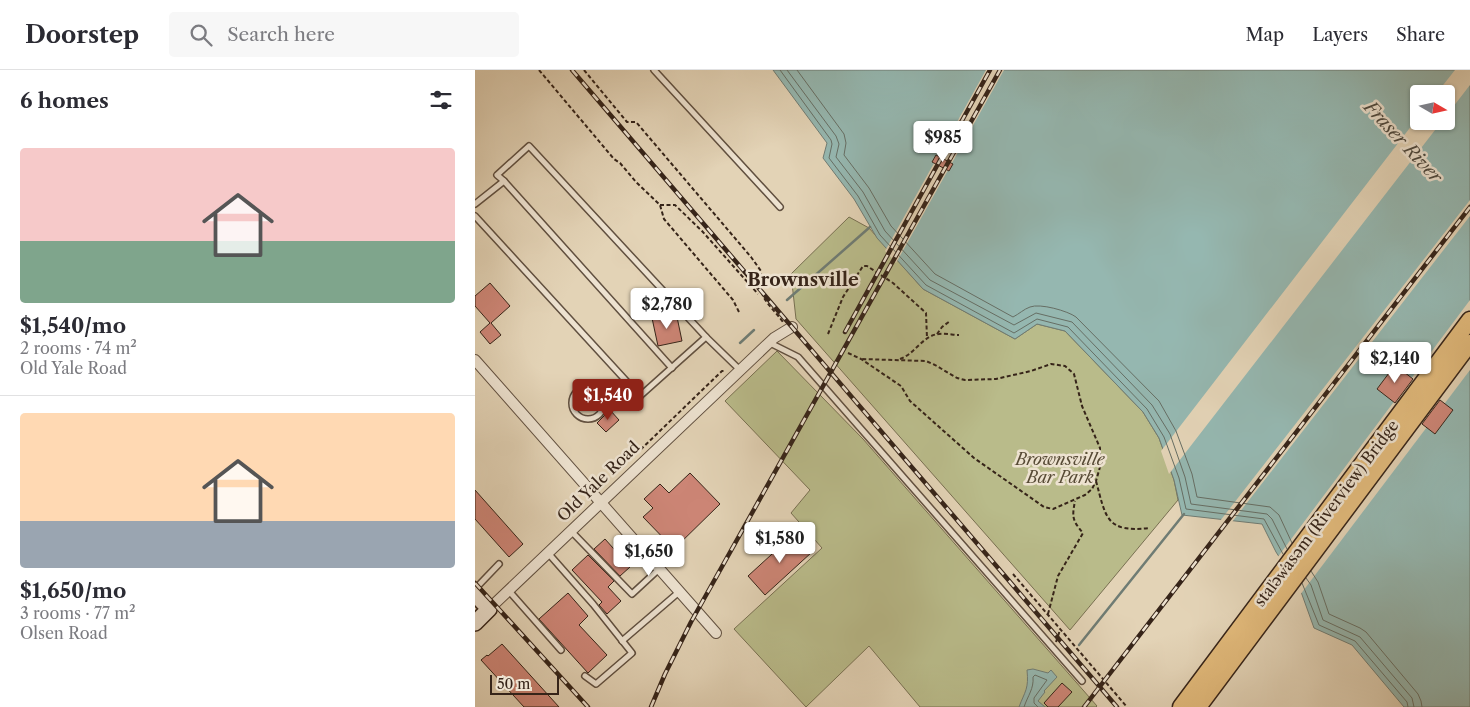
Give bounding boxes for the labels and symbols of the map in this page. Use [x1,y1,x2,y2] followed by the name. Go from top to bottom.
[1410,85,1455,130] north arrow
[1358,95,1448,189] water label: Fraser River
[913,121,973,163] pin: $985
[747,269,859,291] district label: Brownsville
[626,288,708,330] pin: $2,780
[1354,342,1436,384] pin: $2,140
[567,378,649,421] pin: $1,540
[1249,416,1403,610] street label: stal̕əw̓asəm (Riverview) Bridge
[553,436,644,525] street label: Old Yale Road
[1014,449,1106,487] park label: Brownsville Bar Park
[739,522,821,564] pin: $1,580
[608,534,690,577] pin: $1,650
[490,672,559,695] scale bar

